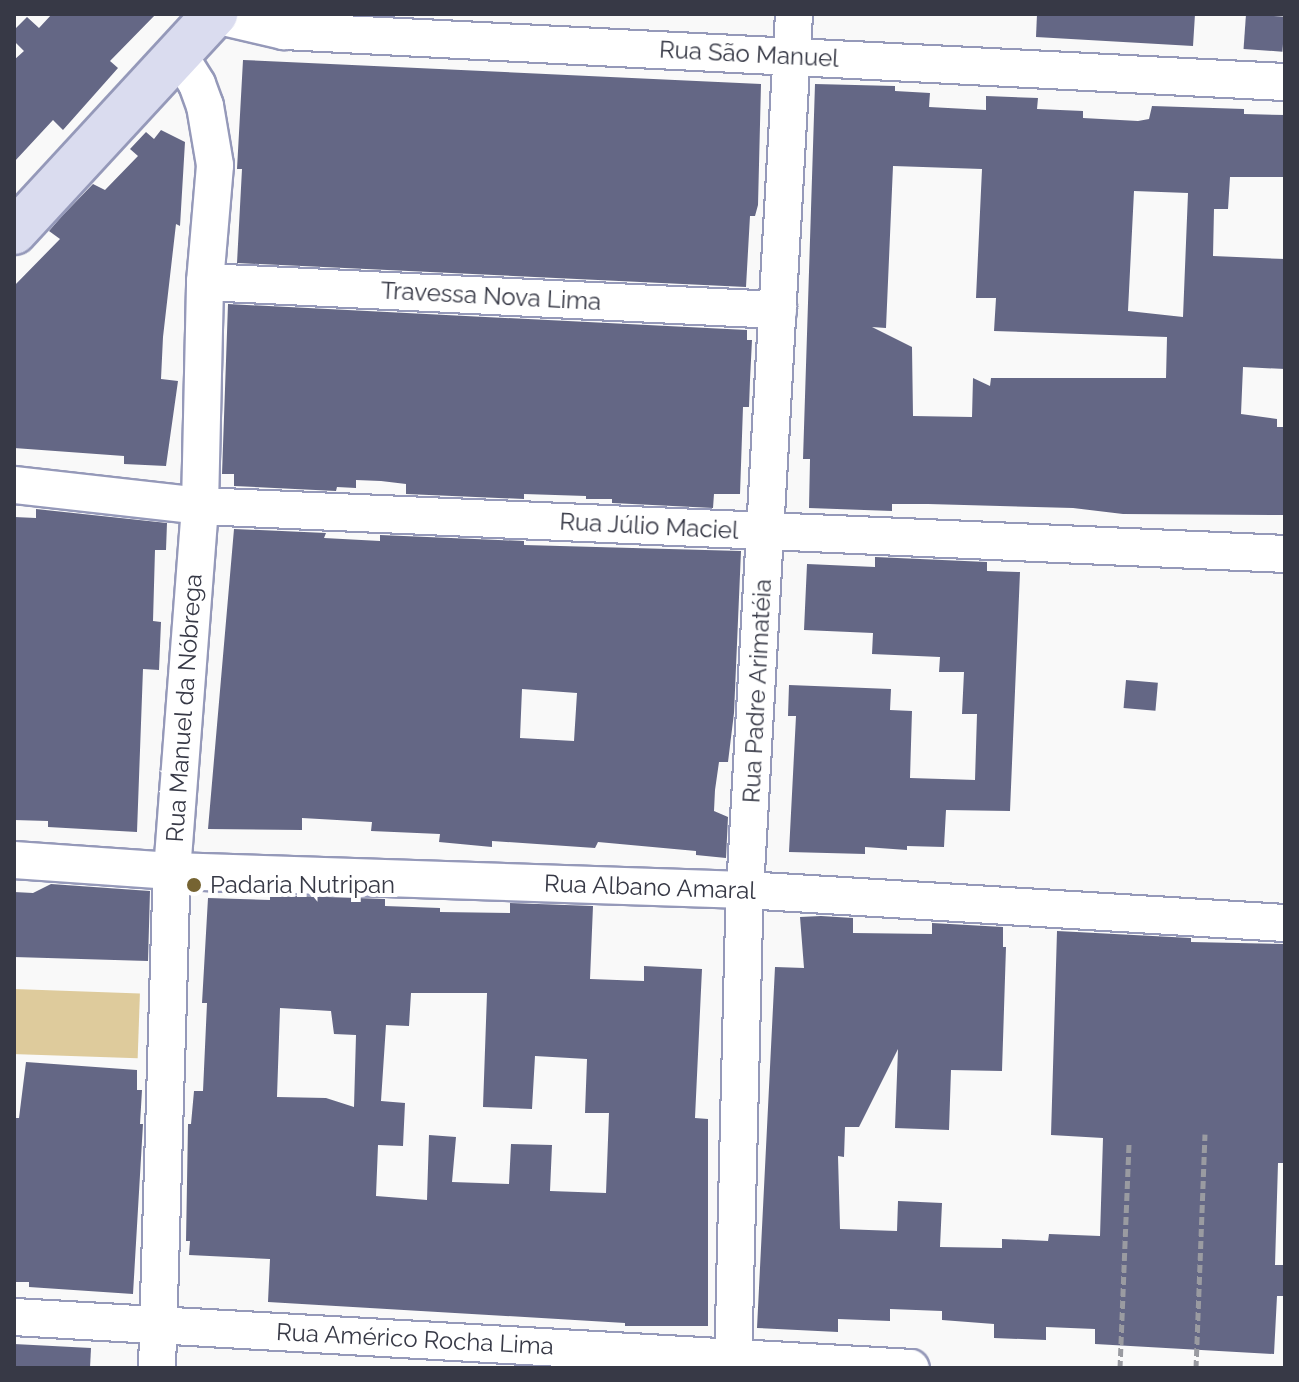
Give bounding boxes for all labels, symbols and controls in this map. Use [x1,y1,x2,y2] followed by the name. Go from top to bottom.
[658,35,840,73] street label: Rua São Manuel
[380,276,602,316] street label: Travessa Nova Lima
[558,507,740,545] street label: Rua Júlio Maciel
[160,573,208,843] street label: Rua Manuel da Nóbrega
[737,578,777,804] street label: Rua Padre Arimatéia
[543,869,757,905] street label: Rua Albano Amaral
[210,871,395,899] place label: Padaria Nutripan
[185,876,203,894] marker: Padaria Nutripan
[275,1317,555,1361] street label: Rua Américo Rocha Lima

